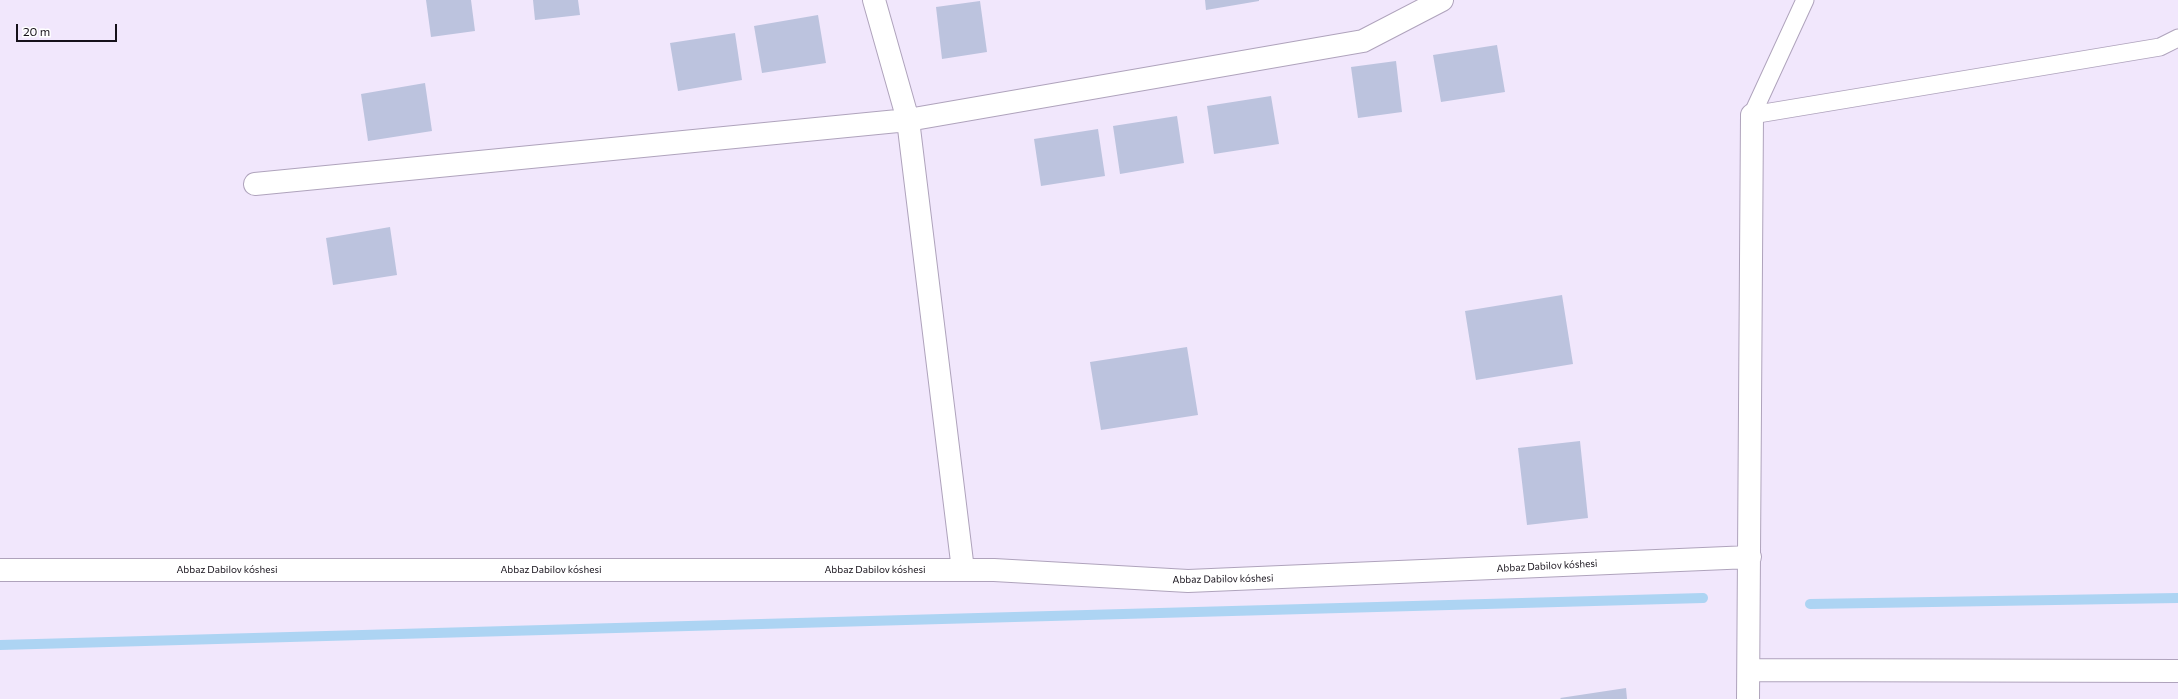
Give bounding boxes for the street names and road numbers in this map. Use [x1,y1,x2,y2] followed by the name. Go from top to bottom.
[1496,557,1598,575] street label: Abbaz Dabilov kóshesi
[176,564,278,576] street label: Abbaz Dabilov kóshesi
[500,564,602,576] street label: Abbaz Dabilov kóshesi
[824,564,926,576] street label: Abbaz Dabilov kóshesi
[1172,572,1274,586] street label: Abbaz Dabilov kóshesi

